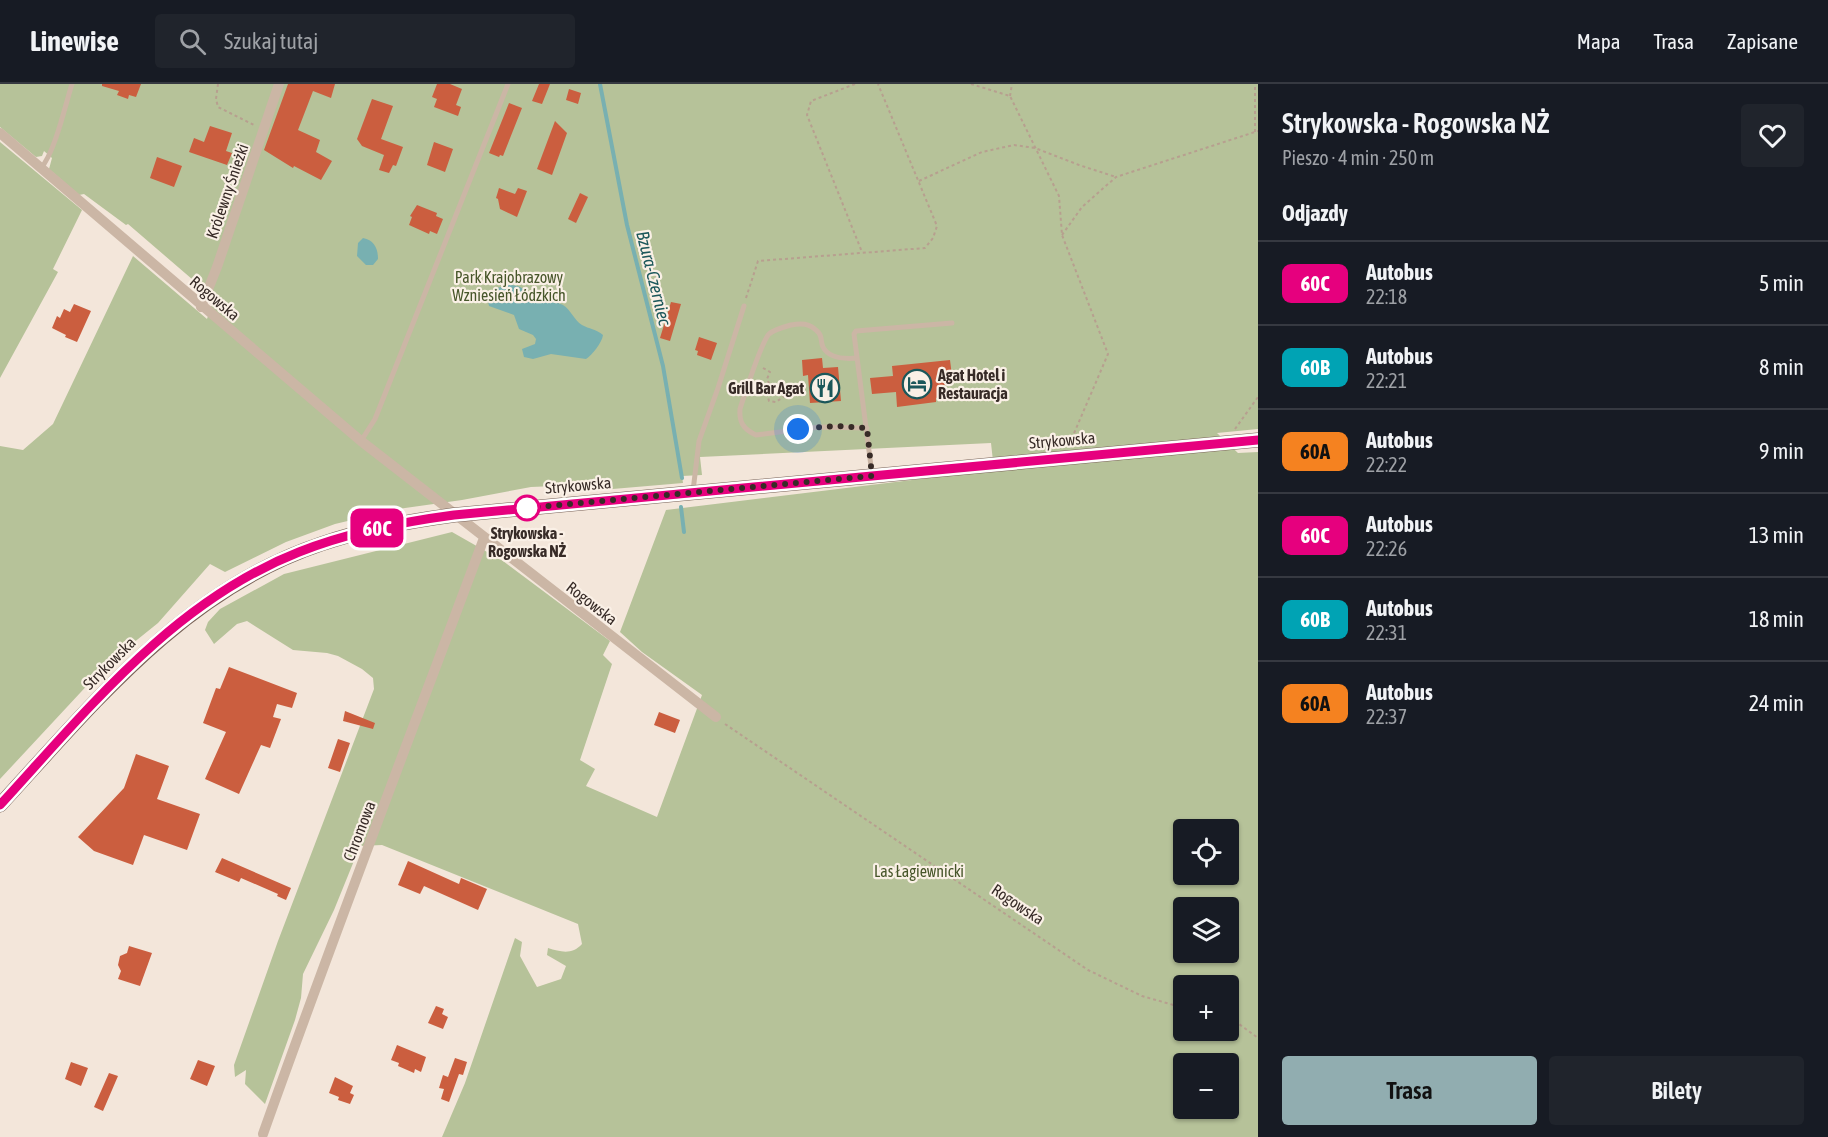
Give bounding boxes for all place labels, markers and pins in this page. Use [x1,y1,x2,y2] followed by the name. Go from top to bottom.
[937,366,1008,402] place label: Agat Hotel i Restauracja
[901,368,933,400] hotel icon: Agat Hotel i Restauracja
[809,372,841,404] restaurant icon: Grill Bar Agat
[728,379,804,397] place label: Grill Bar Agat
[514,495,540,521] marker: Strykowska - Rogowska NŻ
[488,524,567,560] place label: Strykowska - Rogowska NŻ

